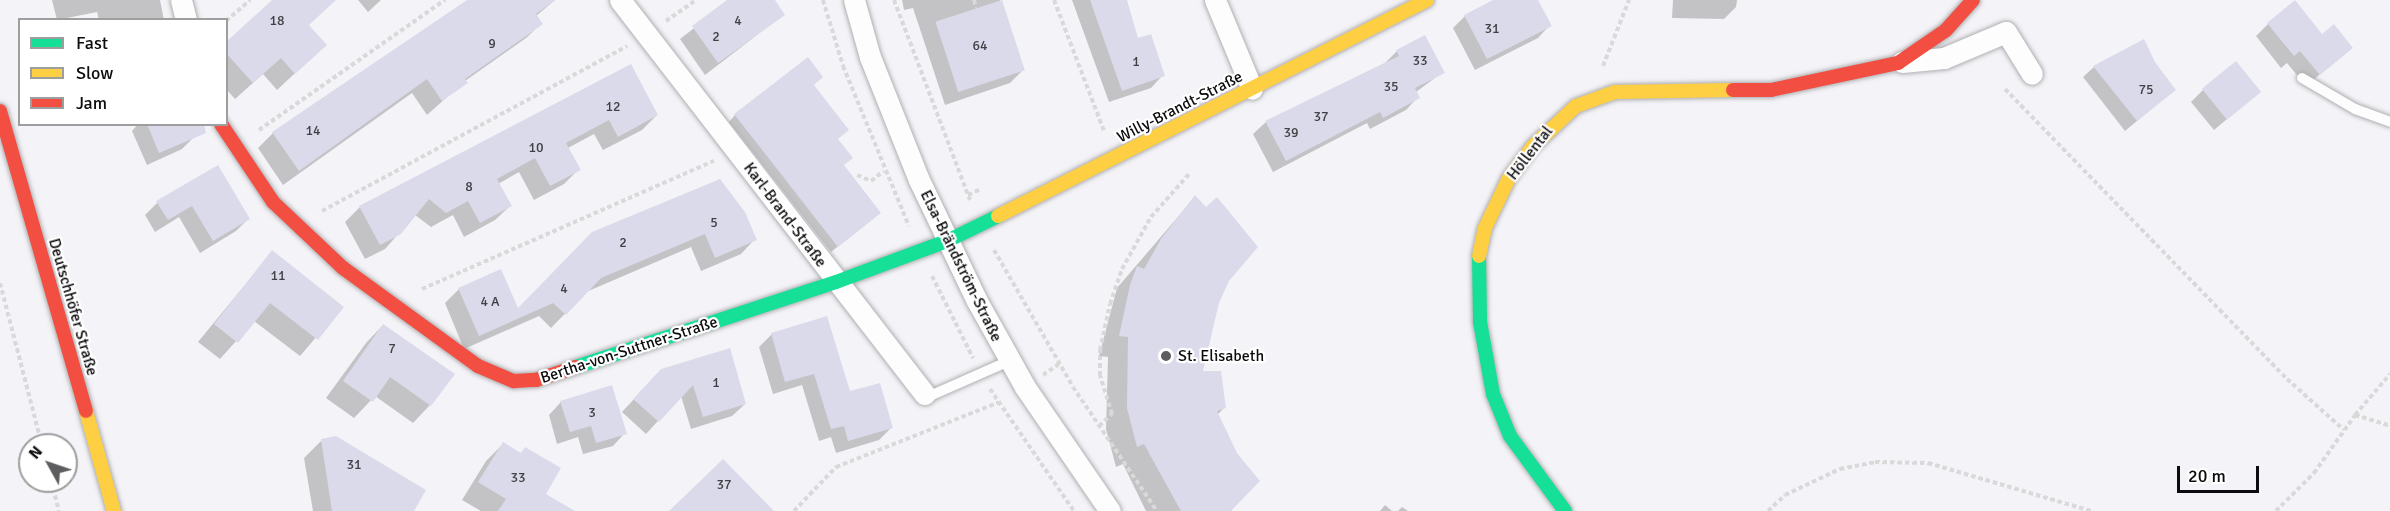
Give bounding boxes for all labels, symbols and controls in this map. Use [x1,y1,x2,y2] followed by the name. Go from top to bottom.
[269,13,285,29] house number: 18
[734,13,742,29] house number: 4
[18,18,228,126] legend
[1484,21,1500,37] house number: 31
[712,29,720,45] house number: 2
[76,32,108,54] text: Fast
[488,36,496,52] house number: 9
[972,38,988,54] house number: 64
[1412,53,1428,69] house number: 33
[1132,54,1140,70] house number: 1
[76,62,113,84] text: Slow
[1114,67,1246,147] street label: Willy-Brandt-Straße
[1383,79,1399,95] house number: 35
[2138,82,2154,98] house number: 75
[76,92,107,114] text: Jam
[605,99,621,115] house number: 12
[1313,109,1329,125] house number: 37
[1503,122,1557,184] street label: Höllental
[305,123,321,139] house number: 14
[1283,125,1299,141] house number: 39
[528,140,544,156] house number: 10
[739,159,831,271] street label: Karl-Brand-Straße
[465,179,473,195] house number: 8
[916,187,1006,345] street label: Elsa-Brändström-Straße
[710,215,718,231] house number: 5
[619,235,627,251] house number: 2
[44,236,102,378] street label: Deutschhöfer Straße
[270,268,286,284] house number: 11
[560,281,568,297] house number: 4
[480,294,500,310] house number: 4 A
[538,312,720,388] street label: Bertha-von-Suttner-Straße
[388,341,396,357] house number: 7
[1178,346,1264,366] place label: St. Elisabeth
[1159,349,1173,363] marker: St. Elisabeth
[712,375,720,391] house number: 1
[588,405,596,421] house number: 3
[18,433,78,493] north arrow
[24,442,47,463] text: N
[2180,454,2262,492] scale bar
[346,457,362,473] house number: 31
[2188,465,2226,487] text: 20 m
[510,470,526,486] house number: 33
[716,477,732,493] house number: 37

